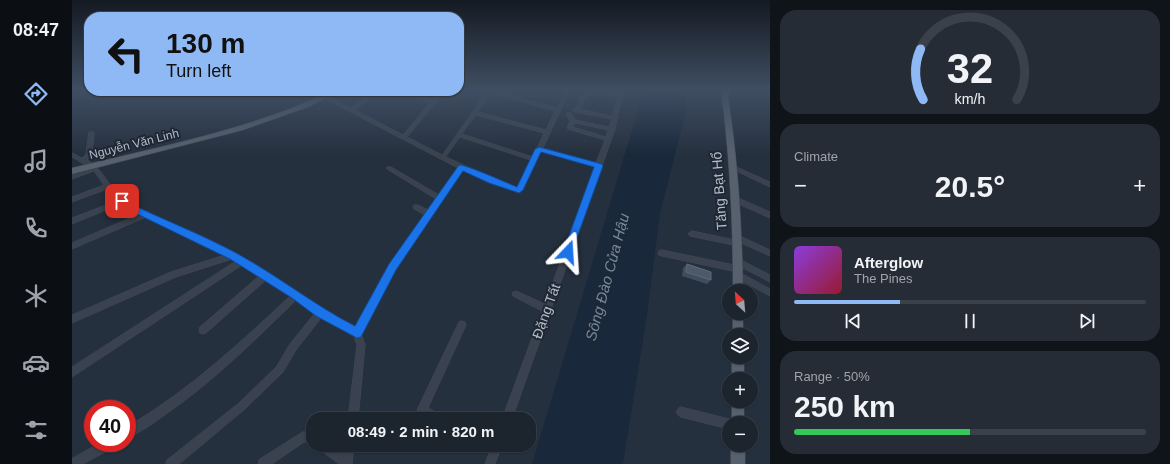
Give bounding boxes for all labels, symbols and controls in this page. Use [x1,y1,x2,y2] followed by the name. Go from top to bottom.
[13,20,59,40] text: 08:47
[100,28,152,80] icon: left
[166,28,245,59] text: 130 m
[947,45,993,92] text: 32
[166,61,231,81] text: Turn left
[22,80,50,108] icon: directions
[955,91,986,107] text: km/h
[87,125,180,162] street label: Nguyễn Văn Linh
[22,147,50,175] icon: music
[794,149,838,164] text: Climate
[708,151,730,231] street label: Tăng Bạt Hổ
[935,170,1005,203] text: 20.5°
[794,173,807,198] text: −
[1133,173,1146,198] text: +
[105,184,139,218] pin
[111,190,133,212] icon: arrive
[582,211,632,343] water label: Sông Đào Cửa Hậu
[22,214,50,242] icon: phone
[547,231,589,273] position arrow
[854,254,923,271] text: Afterglow
[854,271,913,286] text: The Pines
[529,281,563,341] street label: Đặng Tất
[22,282,50,310] icon: climate
[722,284,758,320] north arrow
[722,284,758,452] map controls
[842,310,864,332] icon: previous
[959,310,981,332] icon: pause
[1076,310,1098,332] icon: next
[722,328,758,364] button: layers
[22,349,50,377] icon: car
[794,369,870,384] text: Range · 50%
[722,372,758,408] button: +
[794,390,896,423] text: 250 km
[84,400,136,452] speed limit sign: 40
[22,416,50,444] icon: filters
[722,416,758,452] button: −
[348,423,494,440] text: 08:49 · 2 min · 820 m

